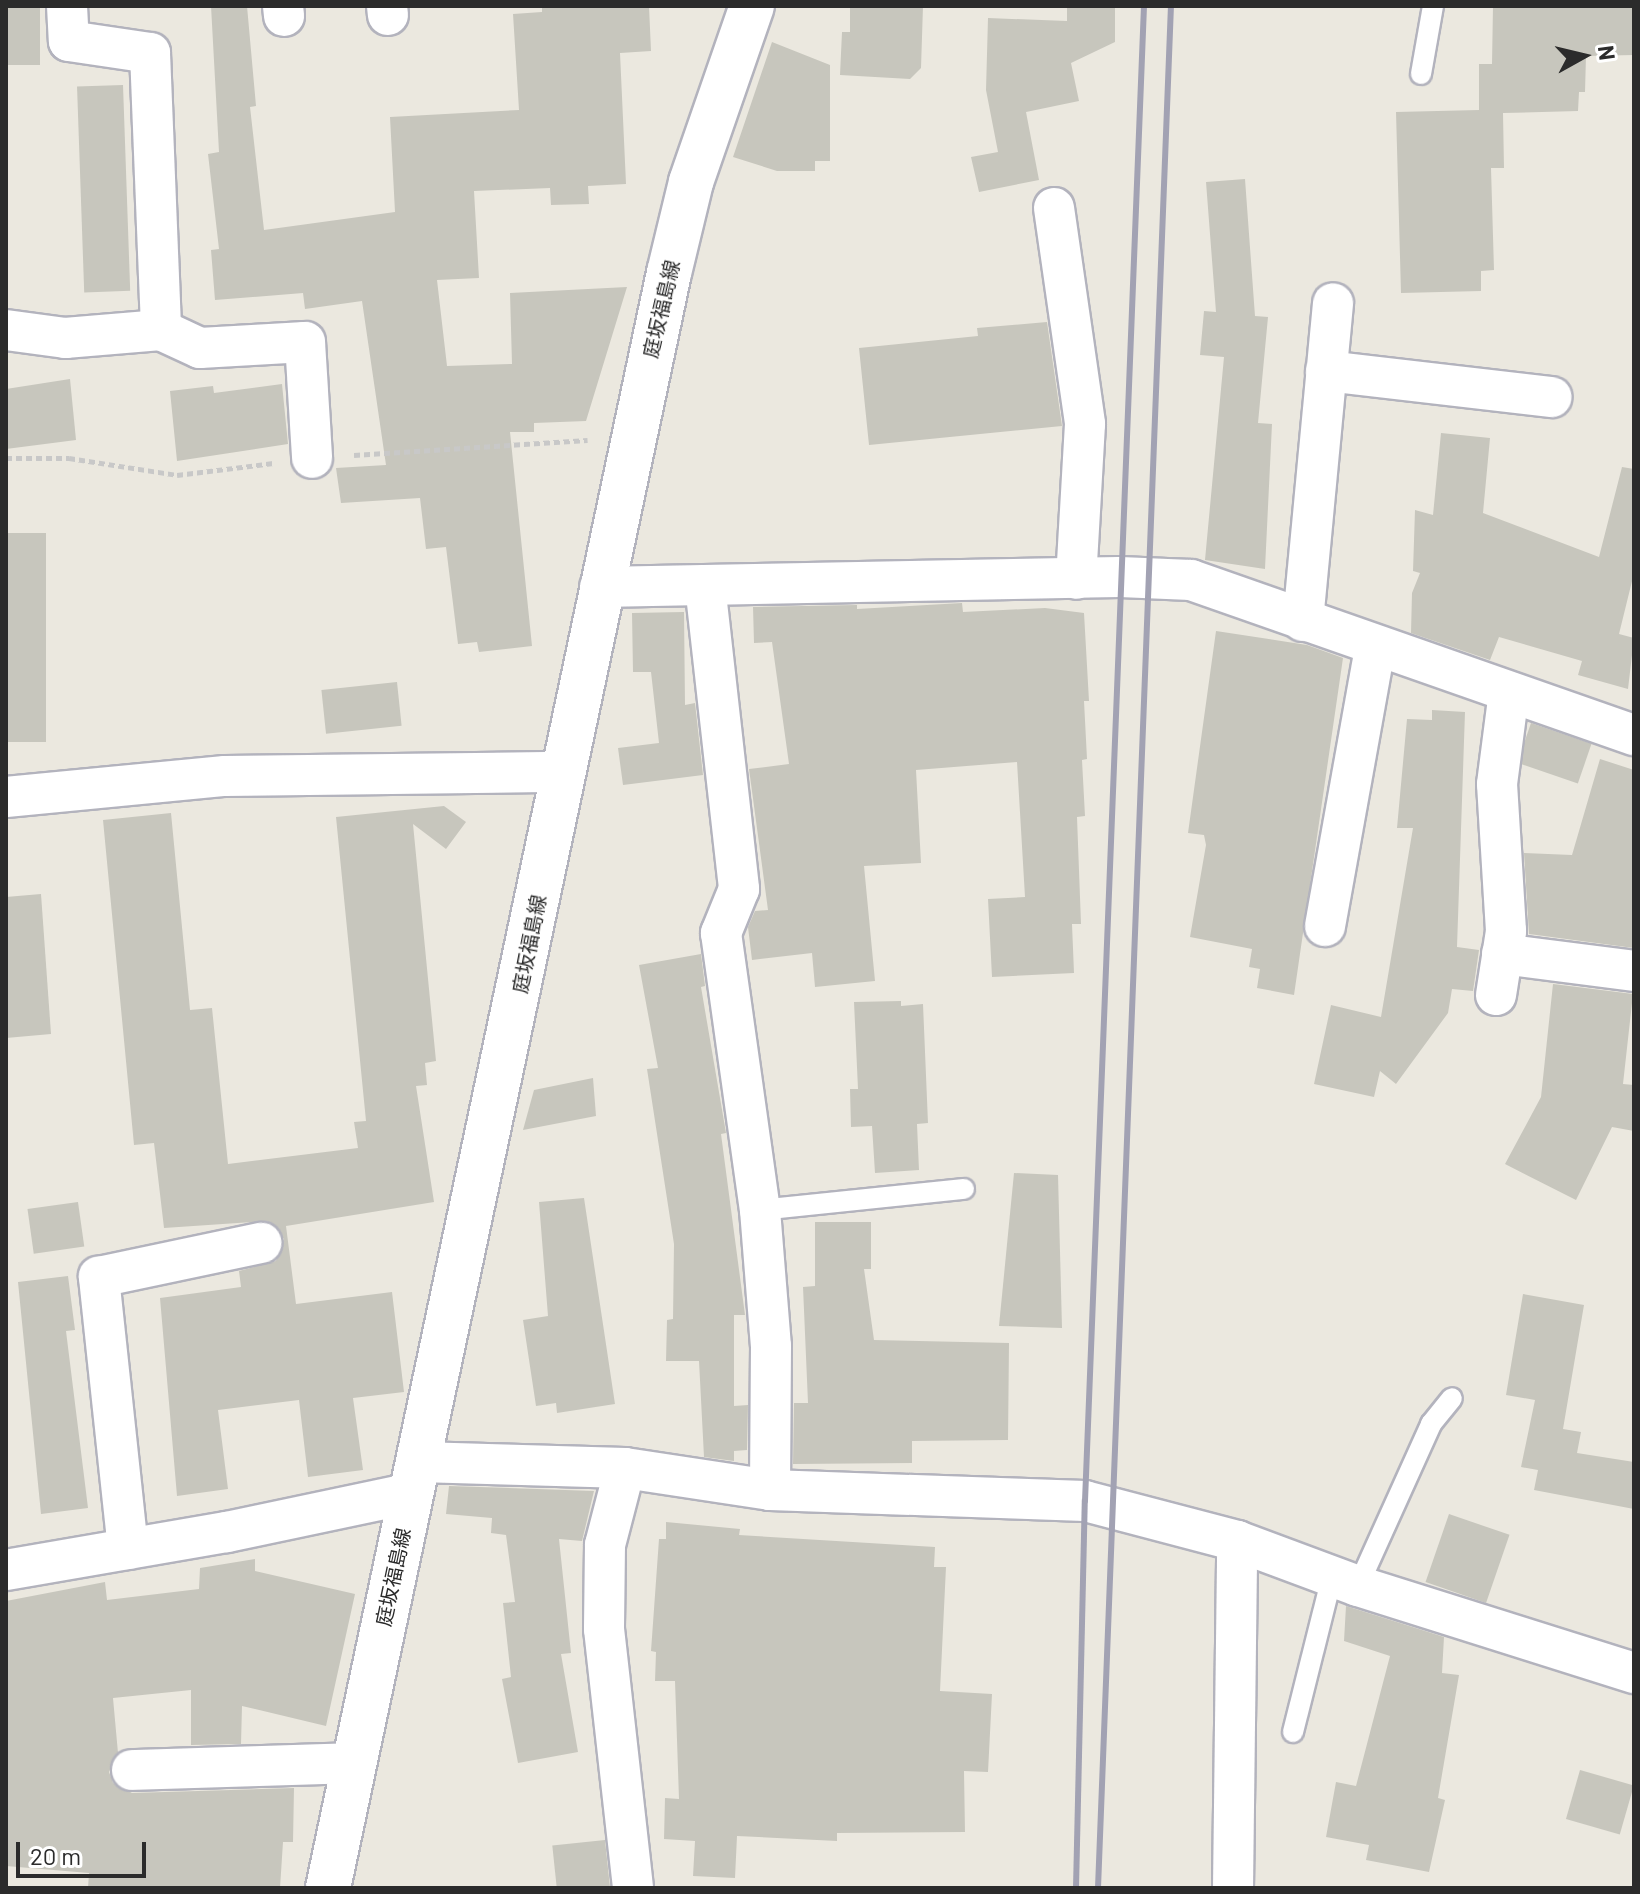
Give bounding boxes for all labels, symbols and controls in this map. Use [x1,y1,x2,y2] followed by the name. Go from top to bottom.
[1544,16,1624,96] north arrow
[1594,44,1622,62] text: N
[638,258,684,360] street label: 庭坂福島線
[508,893,550,995] street label: 庭坂福島線
[371,1526,415,1628] street label: 庭坂福島線
[20,1826,150,1876] scale bar
[30,1841,81,1870] text: 20 m

